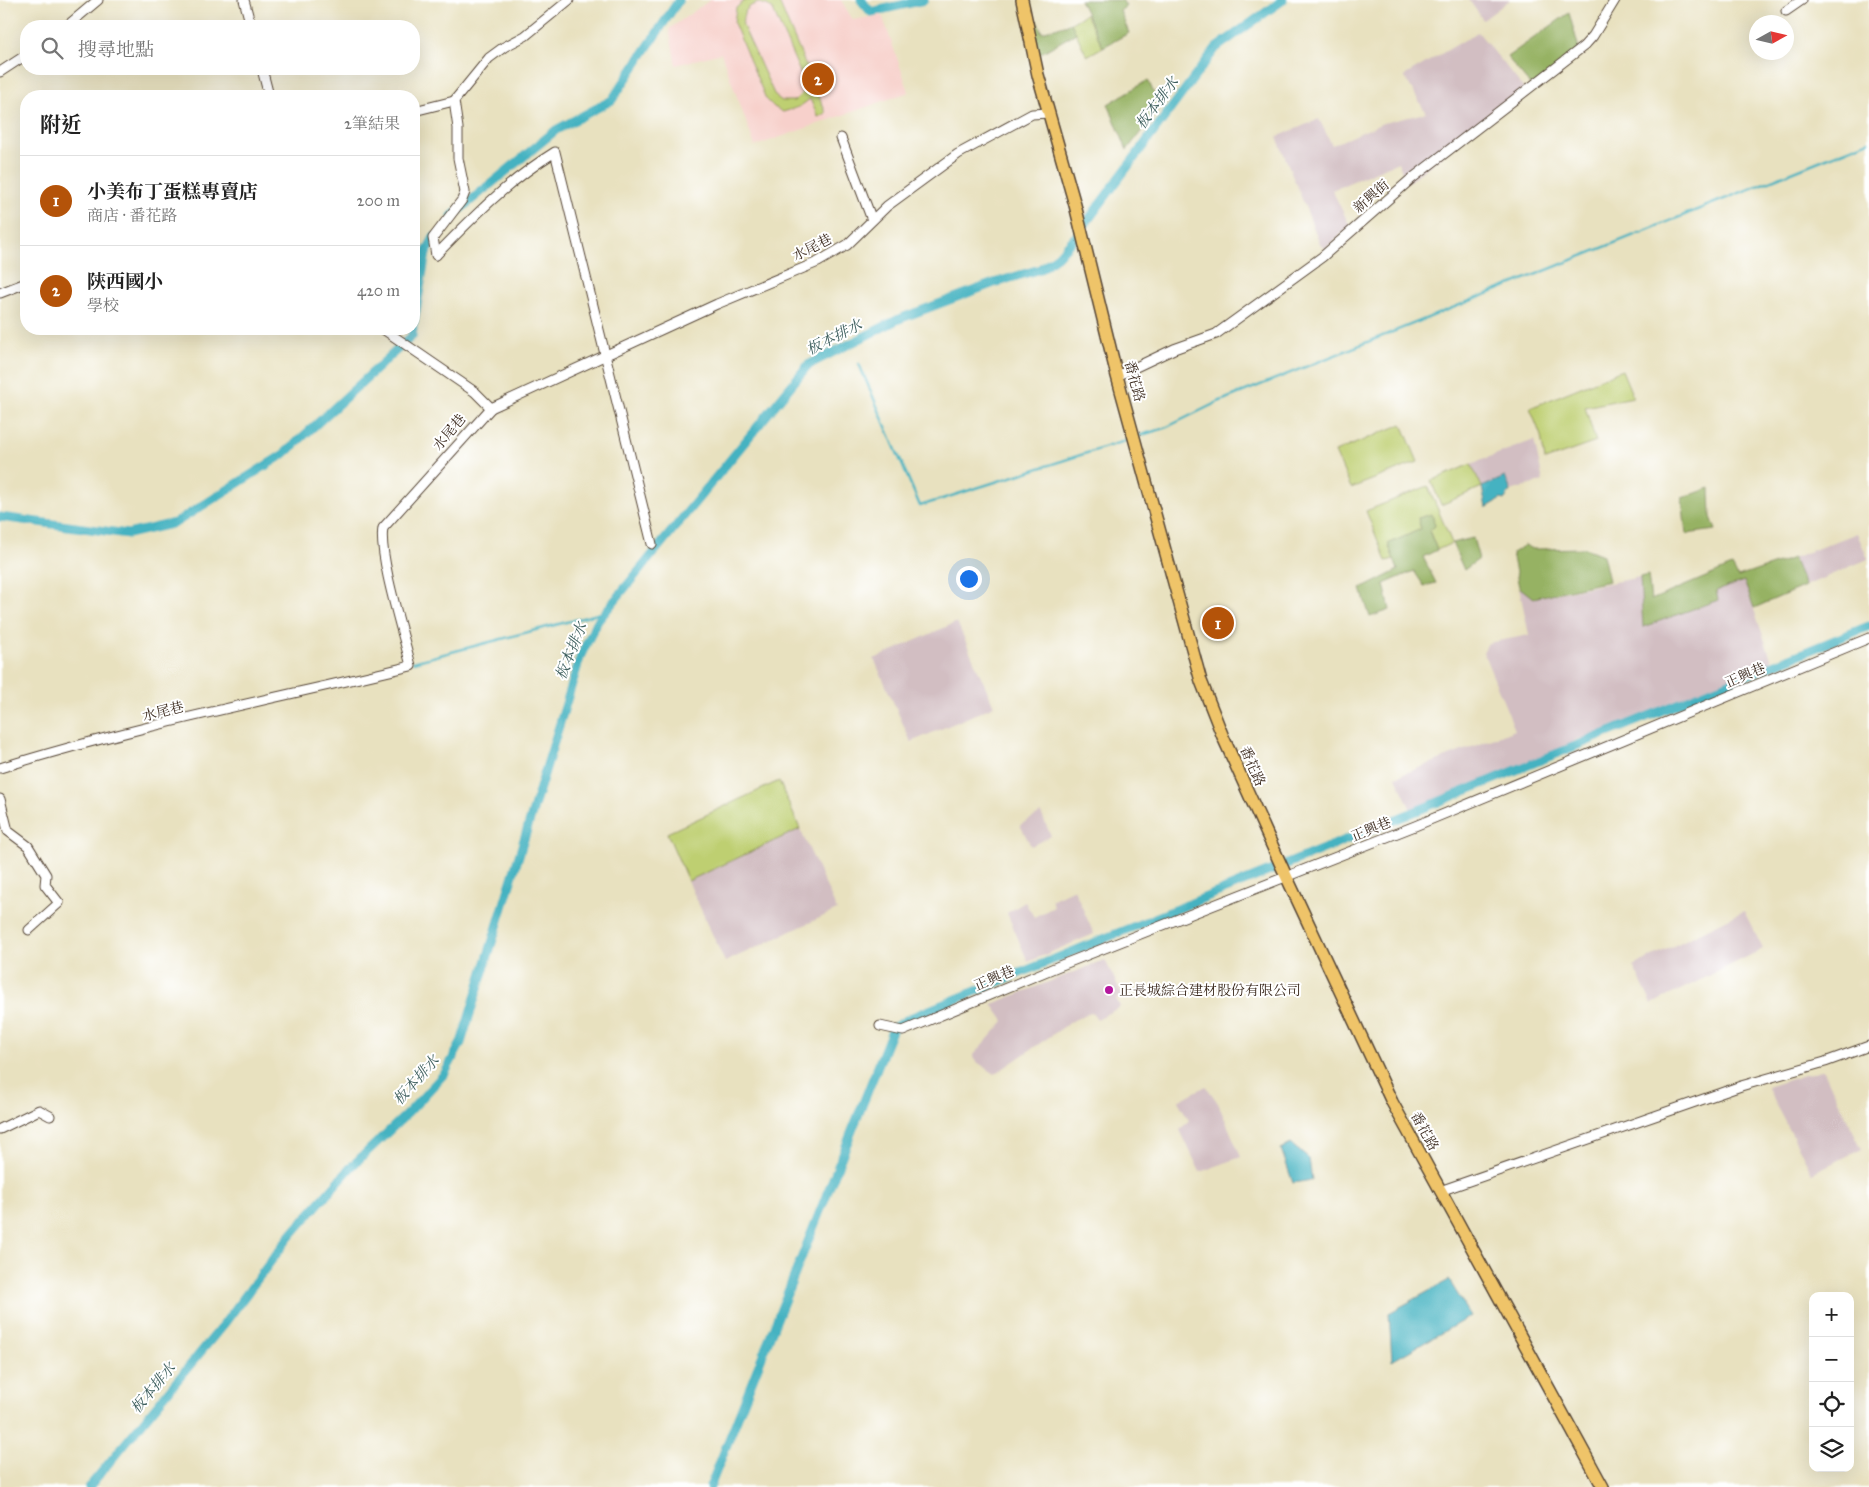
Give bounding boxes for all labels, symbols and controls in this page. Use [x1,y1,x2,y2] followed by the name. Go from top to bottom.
[1749,15,1794,60] north arrow
[20,20,420,75] search box
[38,34,66,62] icon: search
[78,38,154,61] text: 搜尋地點
[802,60,834,98] pin: 2
[1132,72,1183,132] water label: 板本排水
[40,112,82,138] text: 附近
[344,114,400,133] text: 2筆結果
[1350,176,1393,217] street label: 新興街
[87,180,258,203] text: 小美布丁蛋糕專賣店
[53,191,59,210] text: 1
[357,191,400,210] text: 200 m
[87,206,177,225] text: 商店 · 番花路
[790,230,835,265] street label: 水尾巷
[87,270,163,293] text: 陝西國小
[52,281,60,300] text: 2
[357,281,400,300] text: 420 m
[87,296,119,315] text: 學校
[803,314,867,359] water label: 板本排水
[1121,359,1148,404] street label: 番花路
[429,411,469,454] street label: 水尾巷
[956,566,982,592] your location
[1202,604,1234,642] pin: 1
[551,618,591,682] water label: 板本排水
[1723,659,1768,691] street label: 正興巷
[141,698,186,725] street label: 水尾巷
[1236,744,1269,789] street label: 番花路
[1349,814,1394,845] street label: 正興巷
[972,962,1017,994] street label: 正興巷
[1119,982,1301,999] place label: 正長城綜合建材股份有限公司
[1103,984,1115,996] marker: 正長城綜合建材股份有限公司
[389,1050,444,1108] water label: 板本排水
[1407,1109,1442,1154] street label: 番花路
[1809,1292,1854,1472] map controls
[1809,1292,1854,1337] button: +
[1809,1337,1854,1382] button: −
[127,1358,180,1417] water label: 板本排水
[1809,1382,1854,1427] button: locate
[1809,1427,1854,1472] button: layers

